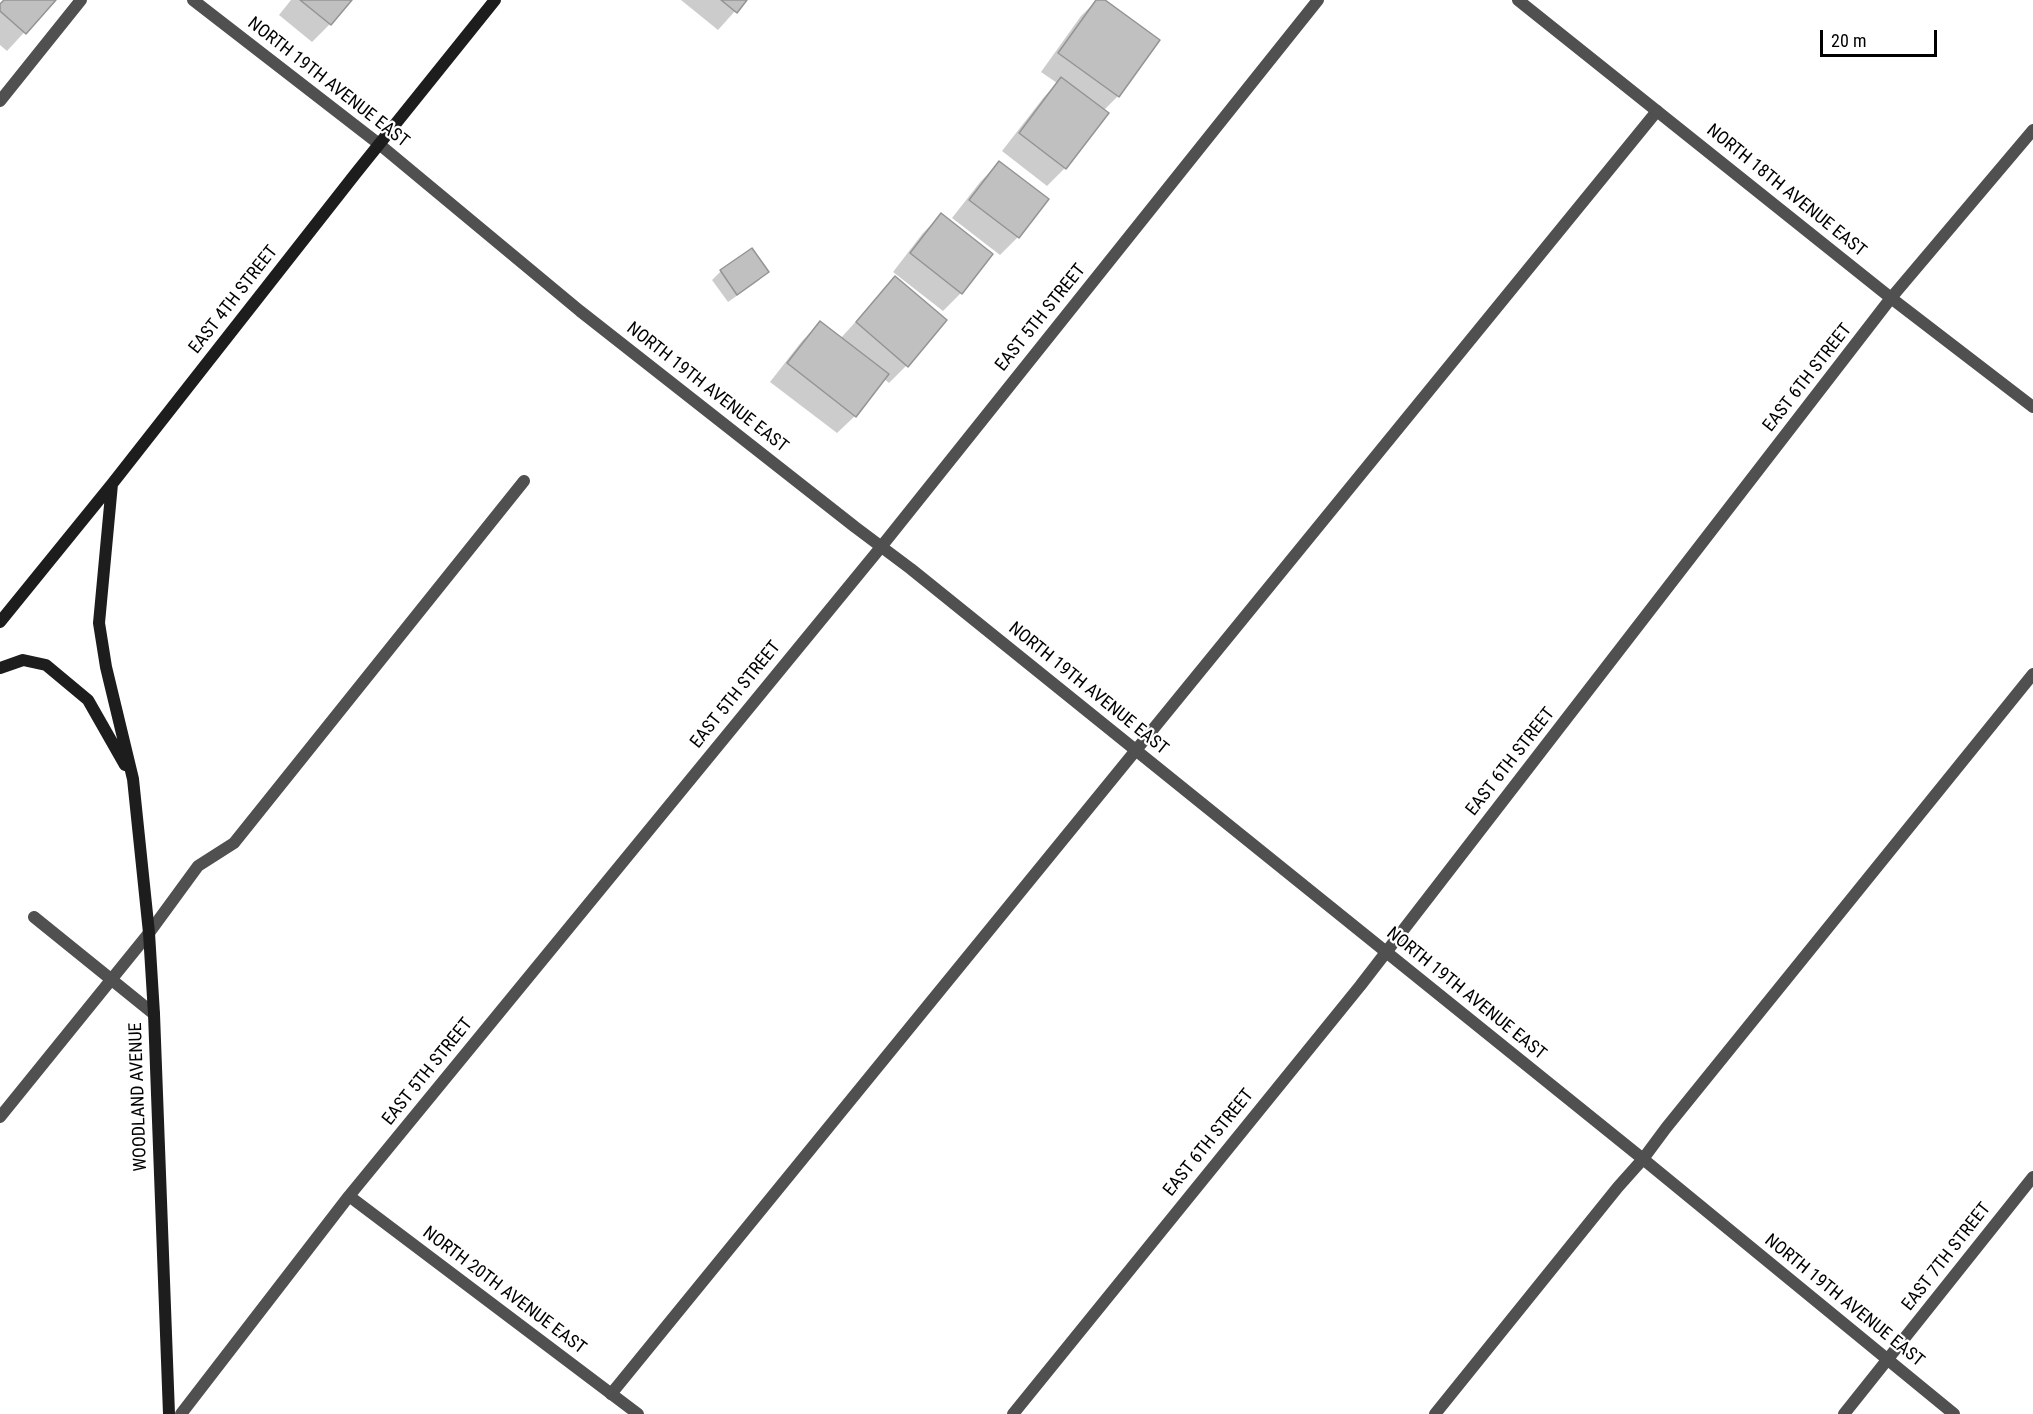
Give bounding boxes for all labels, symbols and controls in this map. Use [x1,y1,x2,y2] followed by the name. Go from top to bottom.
[243,13,413,153] street label: NORTH 19TH AVENUE EAST
[1823,18,1940,56] scale bar
[1831,30,1866,51] text: 20 m
[1702,120,1870,262] street label: NORTH 18TH AVENUE EAST
[185,242,283,358] street label: EAST 4TH STREET
[991,260,1091,376] street label: EAST 5TH STREET
[622,318,792,458] street label: NORTH 19TH AVENUE EAST
[1759,320,1857,436] street label: EAST 6TH STREET
[1004,618,1172,760] street label: NORTH 19TH AVENUE EAST
[686,637,786,753] street label: EAST 5TH STREET
[1462,704,1560,820] street label: EAST 6TH STREET
[1382,923,1550,1065] street label: NORTH 19TH AVENUE EAST
[378,1014,478,1130] street label: EAST 5TH STREET
[126,1022,152,1172] street label: WOODLAND AVENUE
[1159,1085,1259,1201] street label: EAST 6TH STREET
[1898,1199,1996,1315] street label: EAST 7TH STREET
[418,1223,590,1359] street label: NORTH 20TH AVENUE EAST
[1760,1230,1928,1372] street label: NORTH 19TH AVENUE EAST

